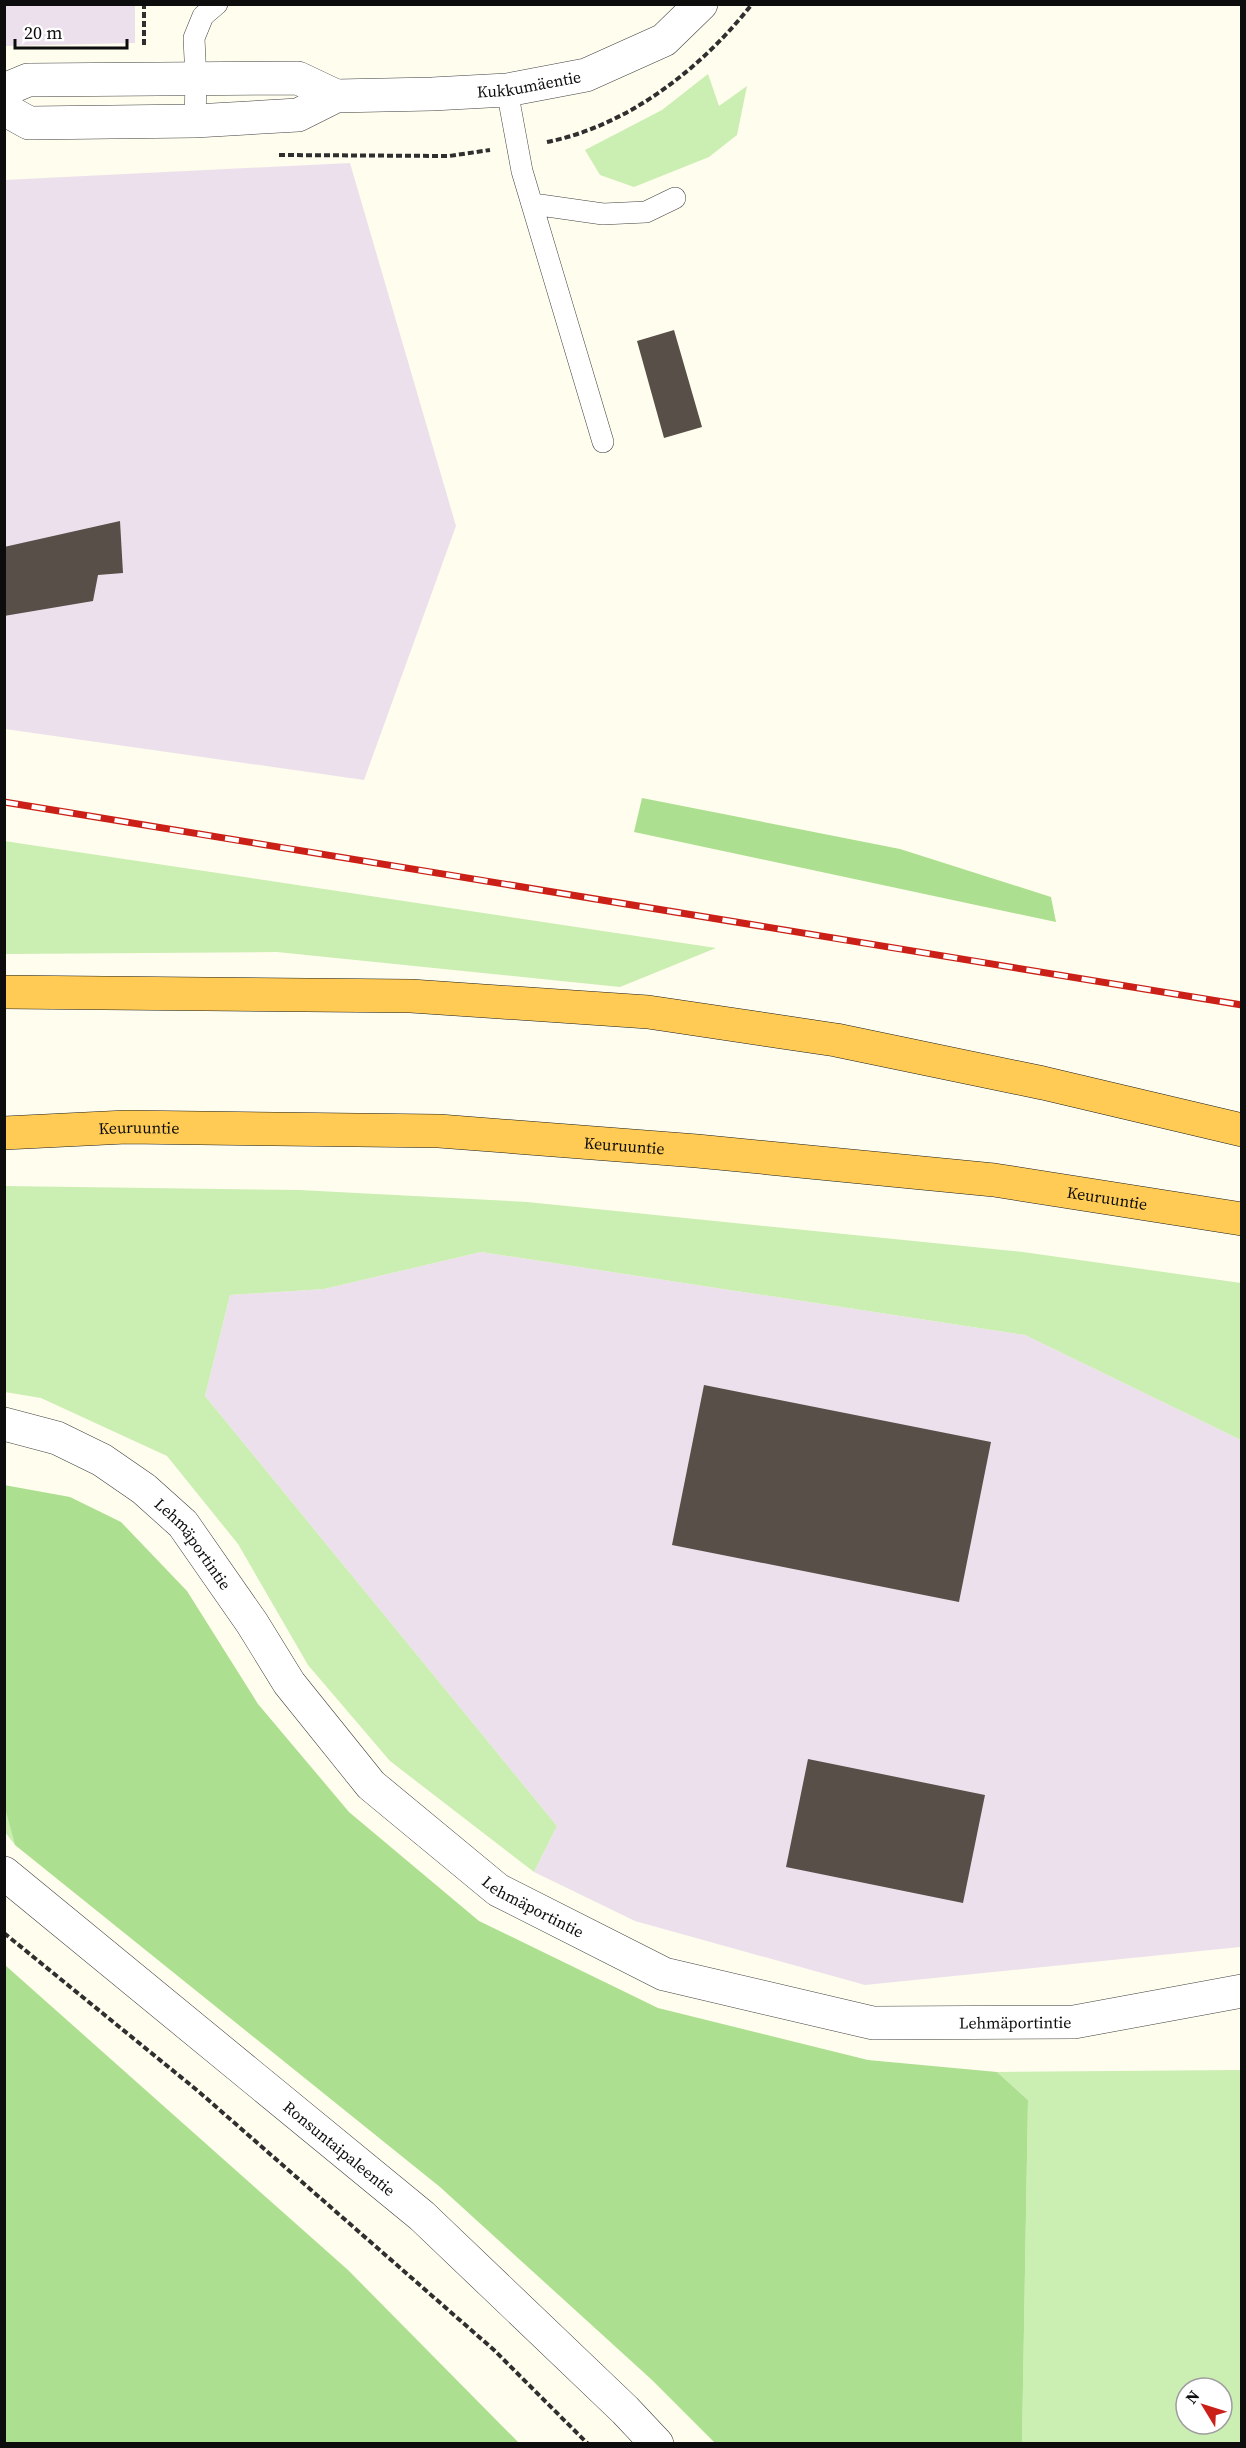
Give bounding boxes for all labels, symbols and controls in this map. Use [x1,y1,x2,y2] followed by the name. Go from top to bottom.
[15,12,128,50] scale bar
[24,20,62,45] text: 20 m
[476,65,583,103] street label: Kukkumäentie
[98,1116,180,1139] street label: Keuruuntie
[583,1131,666,1159] street label: Keuruuntie
[1065,1181,1149,1215] street label: Keuruuntie
[150,1493,237,1594] street label: Lehmäportintie
[478,1870,588,1943] street label: Lehmäportintie
[959,2011,1071,2034] street label: Lehmäportintie
[279,2096,400,2201] street label: Ronsuntaipaleentie
[1174,2376,1234,2436] north arrow
[1180,2385,1205,2408] text: N

